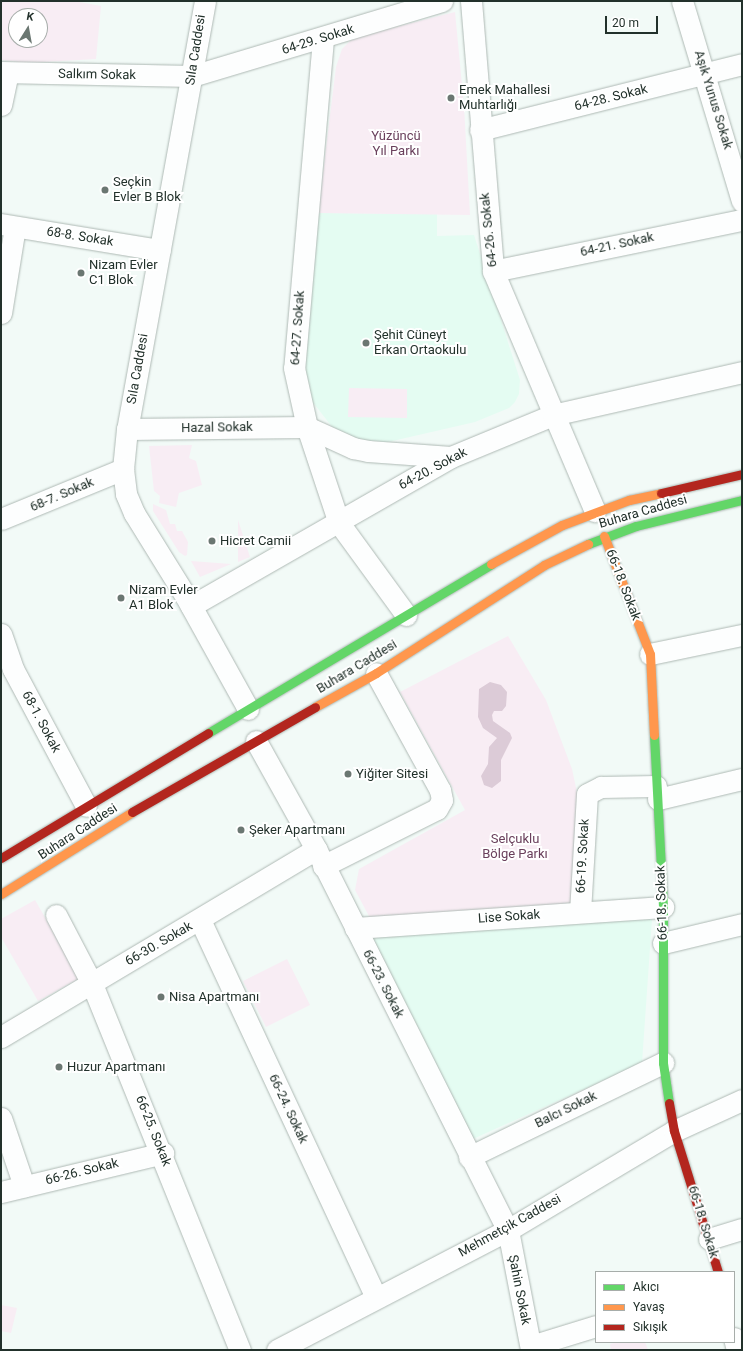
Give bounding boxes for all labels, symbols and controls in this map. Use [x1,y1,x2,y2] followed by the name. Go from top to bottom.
[8,8,48,48] north arrow
[607,8,660,34] scale bar
[26,10,35,24] text: K
[183,14,209,86] street label: Sıla Caddesi
[612,16,639,30] text: 20 m
[280,22,356,58] street label: 64-29. Sokak
[691,49,735,151] street label: Aşık Yunus Sokak
[58,67,136,83] street label: Salkım Sokak
[573,81,649,115] street label: 64-28. Sokak
[459,83,550,114] place label: Emek Mahallesi Muhtarlığı
[446,93,456,103] marker: Emek Mahallesi Muhtarlığı
[371,129,421,160] park label: Yüzüncü Yıl Parkı
[113,175,181,206] place label: Seçkin Evler B Blok
[100,185,110,195] marker: Seçkin Evler B Blok
[477,192,501,268] street label: 64-26. Sokak
[45,224,115,250] street label: 68-8. Sokak
[579,230,655,260] street label: 64-21. Sokak
[89,258,158,289] place label: Nizam Evler C1 Blok
[76,268,86,278] marker: Nizam Evler C1 Blok
[288,290,308,366] street label: 64-27. Sokak
[374,328,466,359] place label: Şehit Cüneyt Erkan Ortaokulu
[124,333,152,405] street label: Sıla Caddesi
[361,338,371,348] marker: Şehit Cüneyt Erkan Ortaokulu
[181,420,253,436] street label: Hazal Sokak
[396,445,470,493] street label: 64-20. Sokak
[28,475,96,515] street label: 68-7. Sokak
[597,492,689,532] street label: Buhara Caddesi
[220,533,291,549] place label: Hicret Camii
[207,536,217,546] marker: Hicret Camii
[602,547,644,623] street label: 66-18. Sokak
[129,583,198,614] place label: Nizam Evler A1 Blok
[116,593,126,603] marker: Nizam Evler A1 Blok
[314,637,400,697] street label: Buhara Caddesi
[18,689,64,755] street label: 68-1. Sokak
[356,766,428,782] place label: Yiğiter Sitesi
[343,769,353,779] marker: Yiğiter Sitesi
[36,801,120,863] street label: Buhara Caddesi
[573,818,593,894] street label: 66-19. Sokak
[249,822,345,838] place label: Şeker Apartmanı
[236,825,246,835] marker: Şeker Apartmanı
[482,832,548,863] park label: Selçuklu Bölge Parkı
[653,865,671,941] street label: 66-18. Sokak
[477,907,541,927] street label: Lise Sokak
[123,919,195,969] street label: 66-30. Sokak
[359,947,407,1021] street label: 66-23. Sokak
[169,989,259,1005] place label: Nisa Apartmanı
[156,992,166,1002] marker: Nisa Apartmanı
[67,1059,165,1075] place label: Huzur Apartmanı
[54,1062,64,1072] marker: Huzur Apartmanı
[265,1072,311,1146] street label: 66-24. Sokak
[532,1088,600,1132] street label: Balcı Sokak
[132,1093,174,1169] street label: 66-25. Sokak
[44,1155,120,1189] street label: 66-26. Sokak
[685,1184,721,1260] street label: 66-18. Sokak
[456,1191,564,1261] street label: Mehmetçik Caddesi
[505,1254,533,1326] street label: Şahin Sokak
[595,1271,735,1343] legend
[633,1280,659,1294] text: Akıcı
[633,1300,665,1314] text: Yavaş
[633,1320,667,1334] text: Sıkışık

